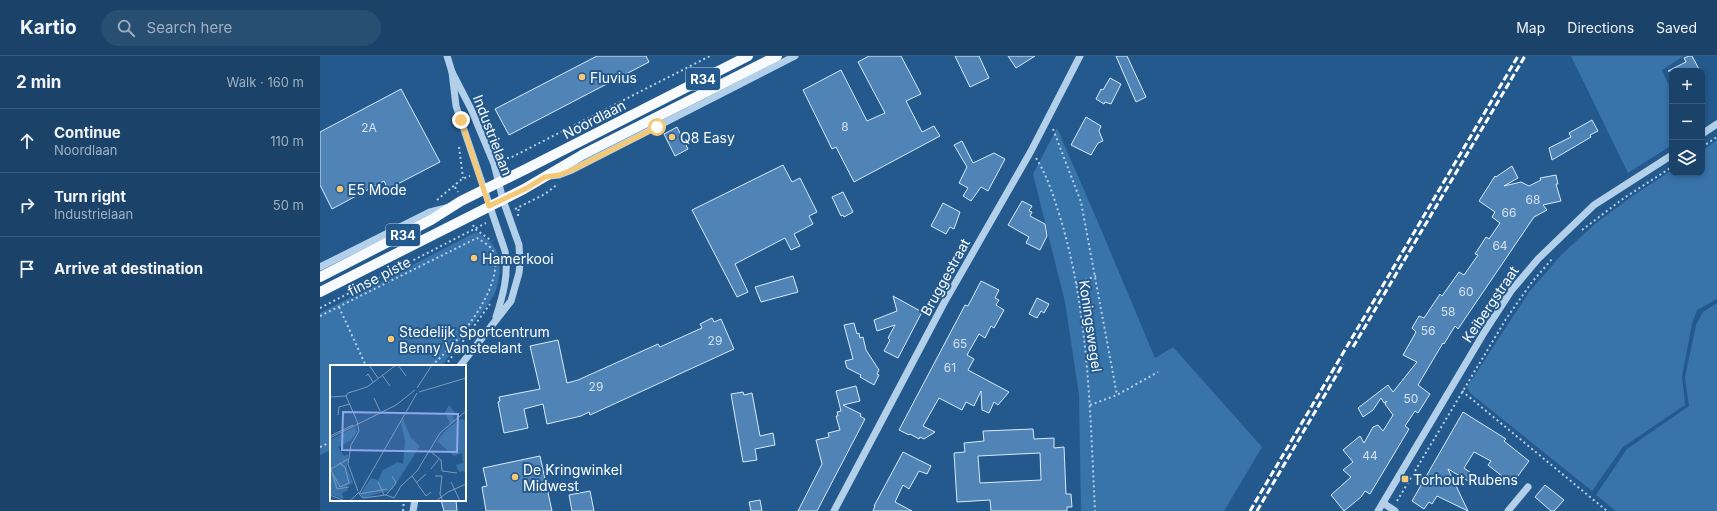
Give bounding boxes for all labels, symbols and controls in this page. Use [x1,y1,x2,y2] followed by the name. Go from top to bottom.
[101,10,381,46] search box
[20,16,77,39] text: Kartio
[115,17,137,39] icon: search
[147,18,232,37] text: Search here
[1516,19,1545,36] text: Map
[1567,19,1634,36] text: Directions
[1656,19,1697,36] text: Saved
[686,68,720,90] road number: R34
[1669,68,1705,176] map controls
[1669,68,1705,104] button: +
[590,69,637,86] place label: Fluvius
[16,72,61,92] text: 2 min
[577,72,587,82] marker: Fluvius
[227,74,304,90] text: Walk · 160 m
[470,92,516,178] street label: Industrielaan
[560,96,628,142] street label: Noordlaan
[1669,104,1705,140] button: −
[452,111,470,129] route end
[648,118,666,136] route start
[841,119,849,134] house number: 8
[361,120,377,135] house number: 2A
[54,123,121,142] text: Continue
[680,129,735,146] place label: Q8 Easy
[16,130,38,152] icon: ahead
[667,132,677,142] marker: Q8 Easy
[270,133,304,149] text: 110 m
[1669,140,1705,176] button: layers
[54,142,117,158] text: Noordlaan
[348,181,407,198] place label: E5 Mode
[335,184,345,194] marker: E5 Mode
[54,187,126,206] text: Turn right
[1526,192,1540,207] house number: 68
[16,194,38,216] icon: right
[273,197,304,213] text: 50 m
[1502,205,1516,220] house number: 66
[54,206,133,222] text: Industrielaan
[386,224,420,246] road number: R34
[917,235,973,319] street label: Bruggestraat
[1492,238,1508,253] house number: 64
[482,250,554,267] place label: Hamerkooi
[345,253,413,299] street label: finse piste
[469,253,479,263] marker: Hamerkooi
[16,258,38,280] icon: arrive
[54,259,203,278] text: Arrive at destination
[1458,262,1522,345] street label: Keibergstraat
[1076,279,1106,373] street label: Koningswegel
[1458,284,1474,299] house number: 60
[1441,304,1455,319] house number: 58
[399,323,550,356] place label: Stedelijk Sportcentrum Benny Vansteelant
[1421,323,1435,338] house number: 56
[708,333,722,348] house number: 29
[386,334,396,344] marker: Stedelijk Sportcentrum Benny Vansteelant
[953,336,967,351] house number: 65
[944,360,956,375] house number: 61
[330,365,466,501] inset map
[589,379,603,394] house number: 29
[1404,391,1418,406] house number: 50
[1362,448,1378,463] house number: 44
[523,461,622,494] place label: De Kringwinkel Midwest
[1413,471,1518,488] place label: Torhout Rubens
[510,472,520,482] marker: De Kringwinkel Midwest
[1400,474,1410,484] marker: Torhout Rubens

